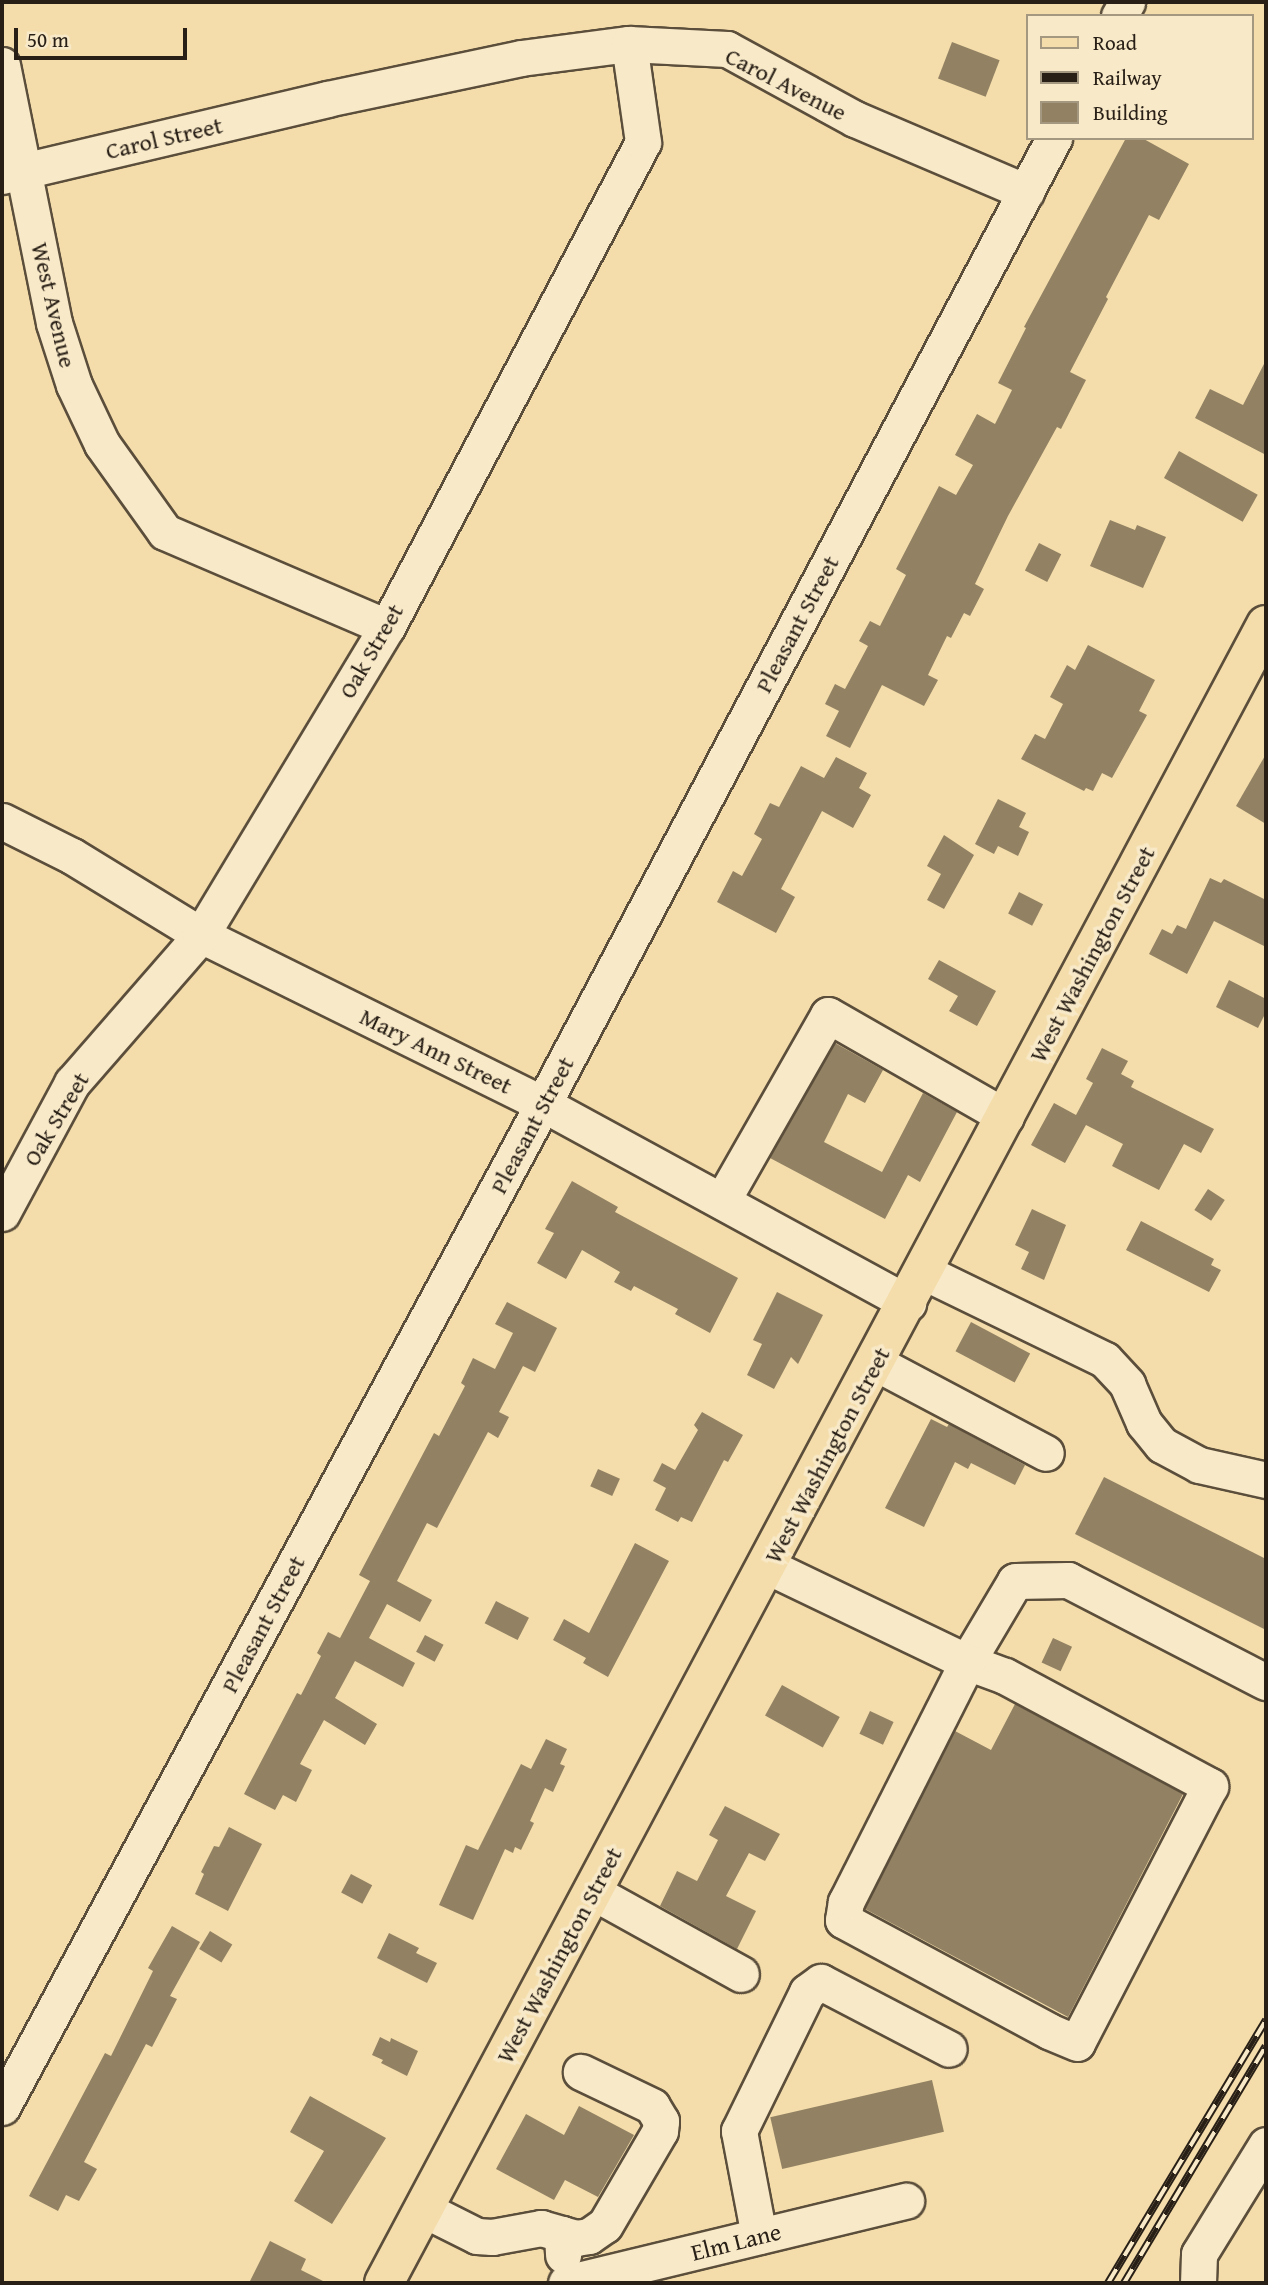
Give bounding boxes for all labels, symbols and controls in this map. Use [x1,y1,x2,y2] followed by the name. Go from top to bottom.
[18,14,191,58] scale bar
[1026,14,1254,140] legend
[27,24,69,55] text: 50 m
[1093,27,1137,58] text: Road
[721,41,851,127] street label: Carol Avenue
[1093,62,1162,93] text: Railway
[1093,97,1167,128] text: Building
[103,111,225,165] street label: Carol Street
[26,240,82,370] street label: West Avenue
[749,551,845,697] street label: Pleasant Street
[333,599,409,703] street label: Oak Street
[1023,841,1161,1067] street label: West Washington Street
[355,1002,517,1100] street label: Mary Ann Street
[484,1052,580,1198] street label: Pleasant Street
[17,1067,95,1171] street label: Oak Street
[758,1342,896,1568] street label: West Washington Street
[215,1551,311,1697] street label: Pleasant Street
[490,1842,628,2068] street label: West Washington Street
[688,2217,784,2267] street label: Elm Lane

